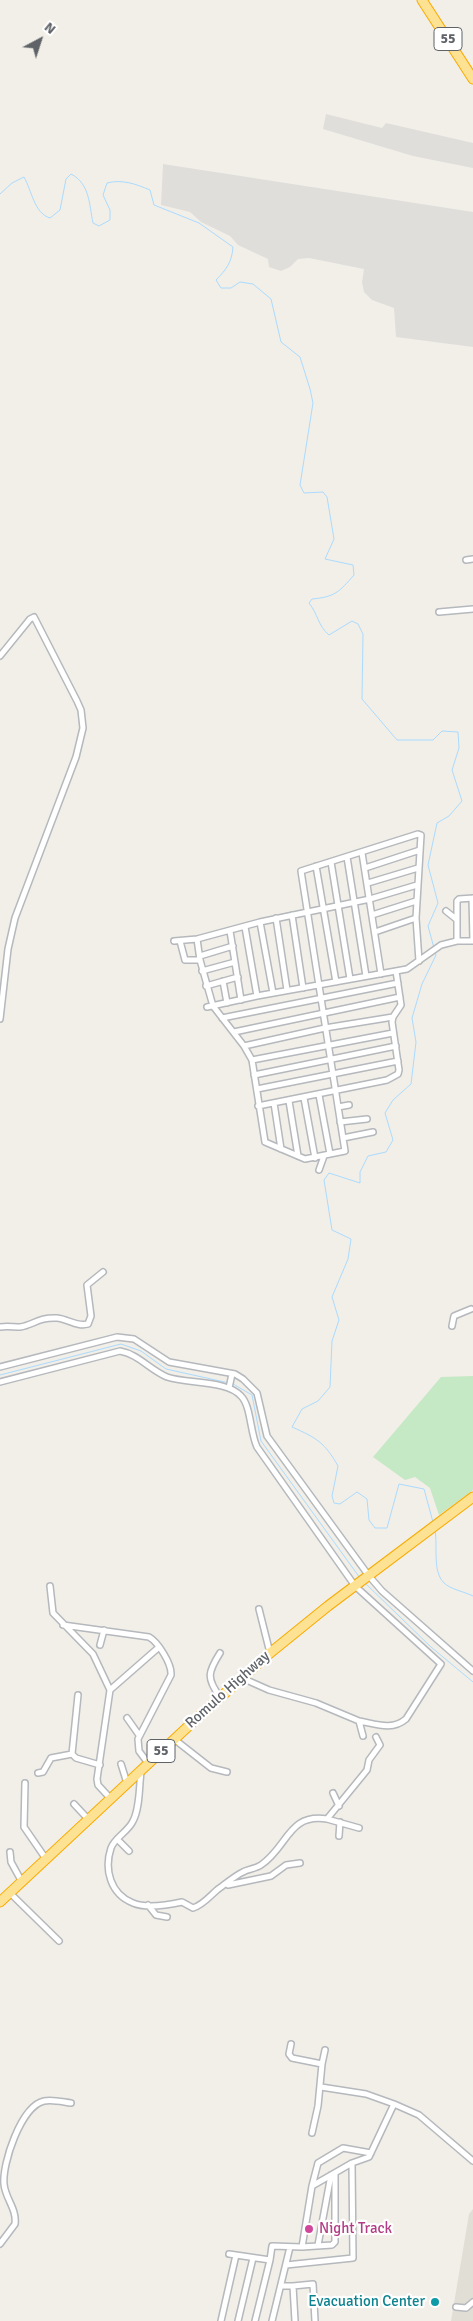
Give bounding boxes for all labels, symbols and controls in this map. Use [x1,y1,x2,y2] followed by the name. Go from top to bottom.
[15,15,65,65] north arrow
[41,18,59,38] text: N
[434,28,462,50] road number: 55
[182,1647,274,1733] street label: Romulo Highway
[147,1740,175,1762] road number: 55
[319,2220,392,2238] place label: Night Track
[303,2223,315,2235] marker: Night Track
[308,2293,425,2311] place label: Evacuation Center
[429,2296,441,2308] marker: Evacuation Center

